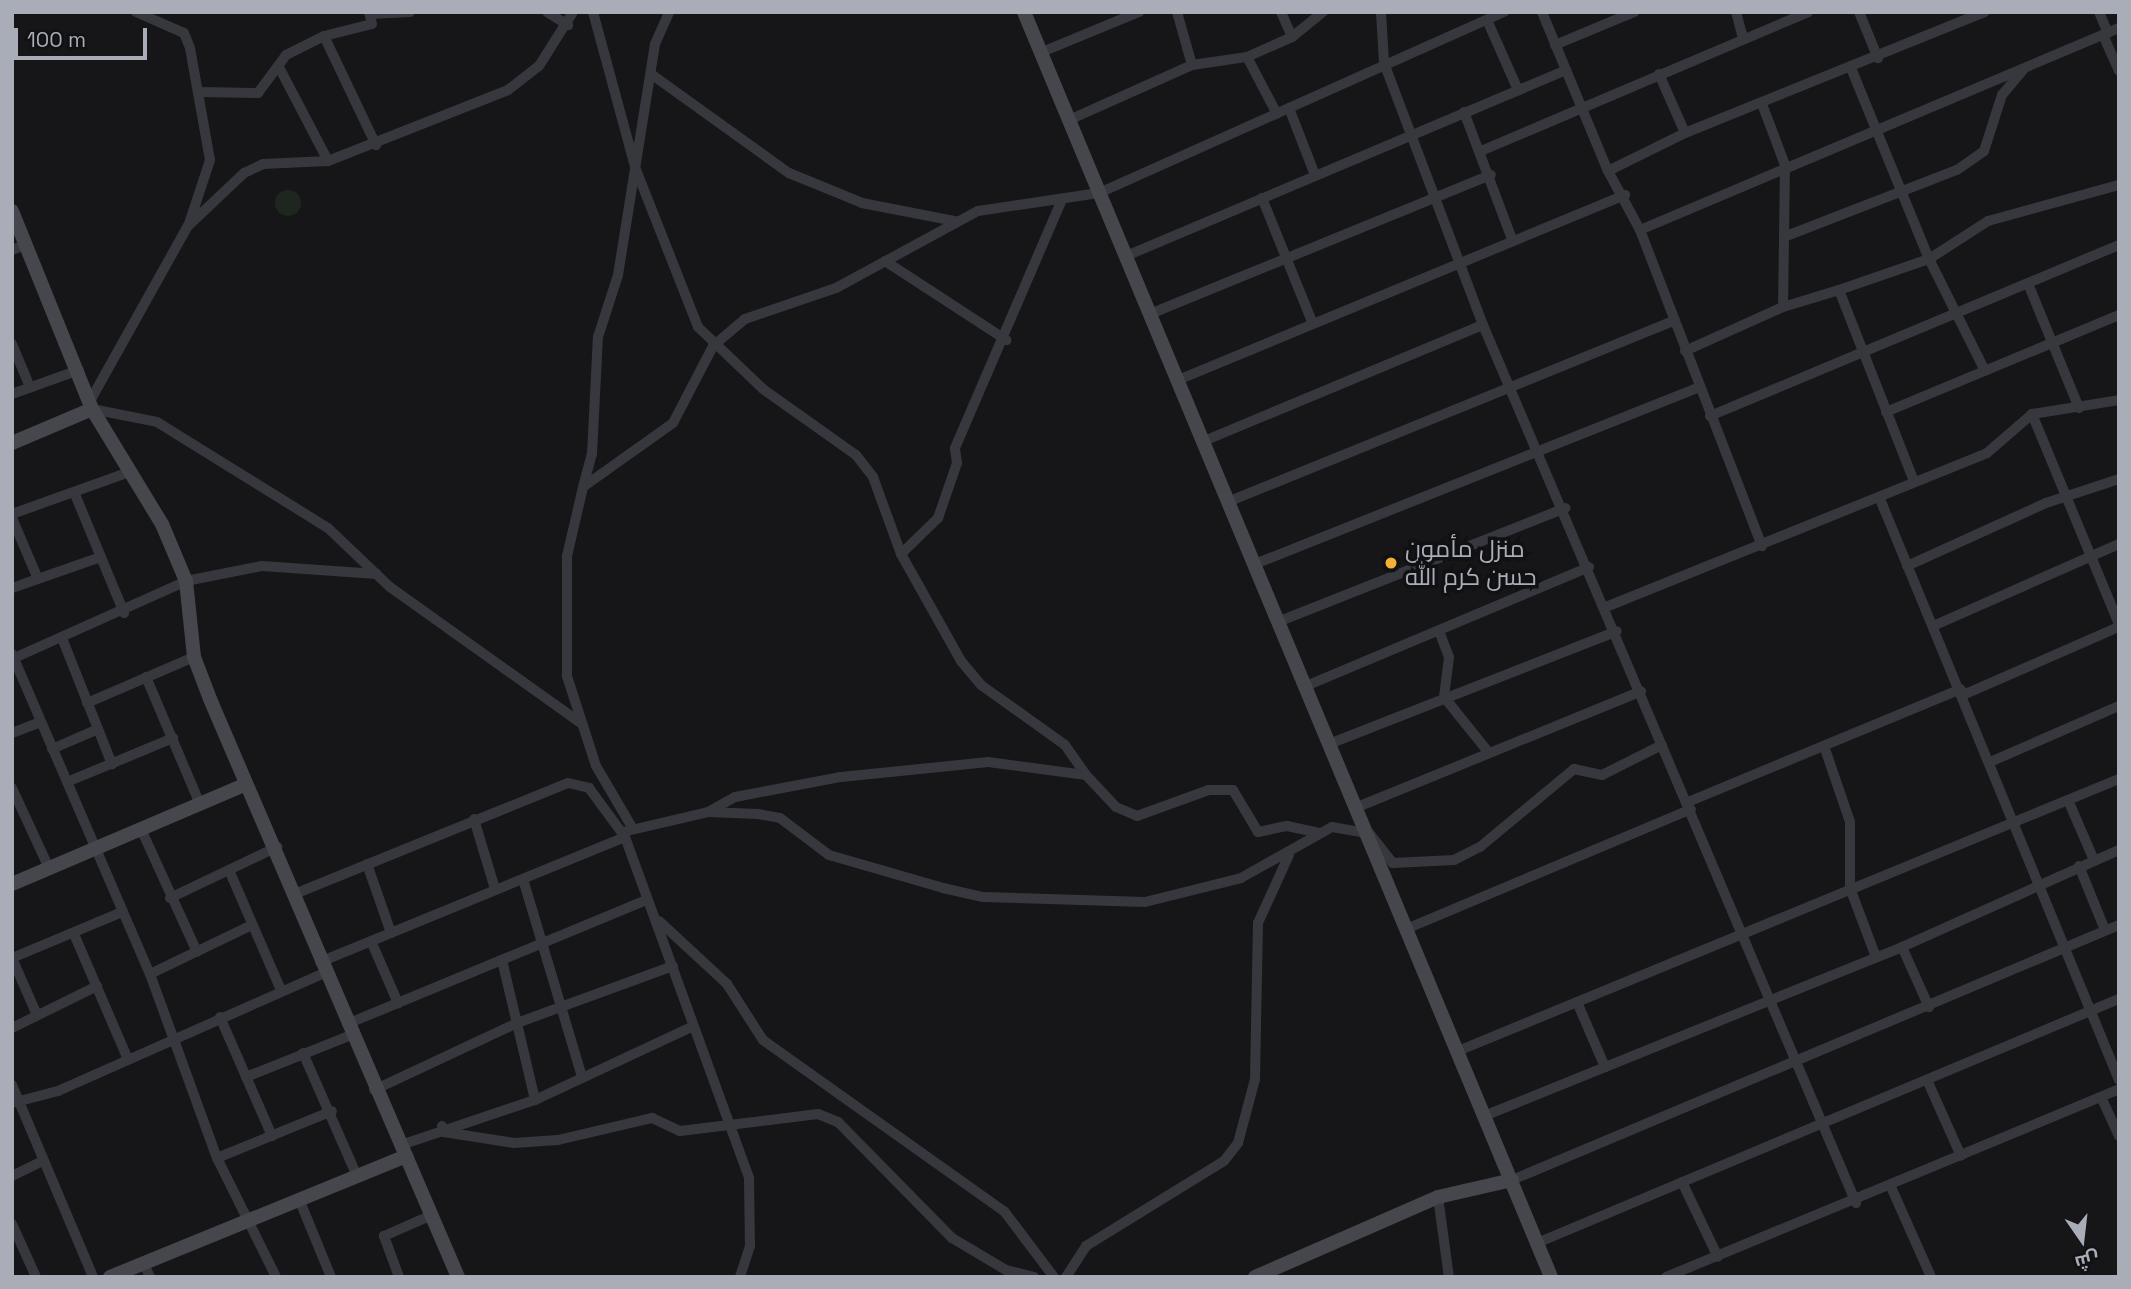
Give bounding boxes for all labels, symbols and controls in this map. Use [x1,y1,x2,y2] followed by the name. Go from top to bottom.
[18,14,150,58] scale bar
[27,26,86,53] text: 100 m
[1405,535,1537,591] place label: منزل مأمون حسن كرم الله
[1383,555,1399,571] marker: منزل مأمون حسن كرم الله
[2047,1205,2117,1275] north arrow
[2072,1246,2102,1276] text: ش

